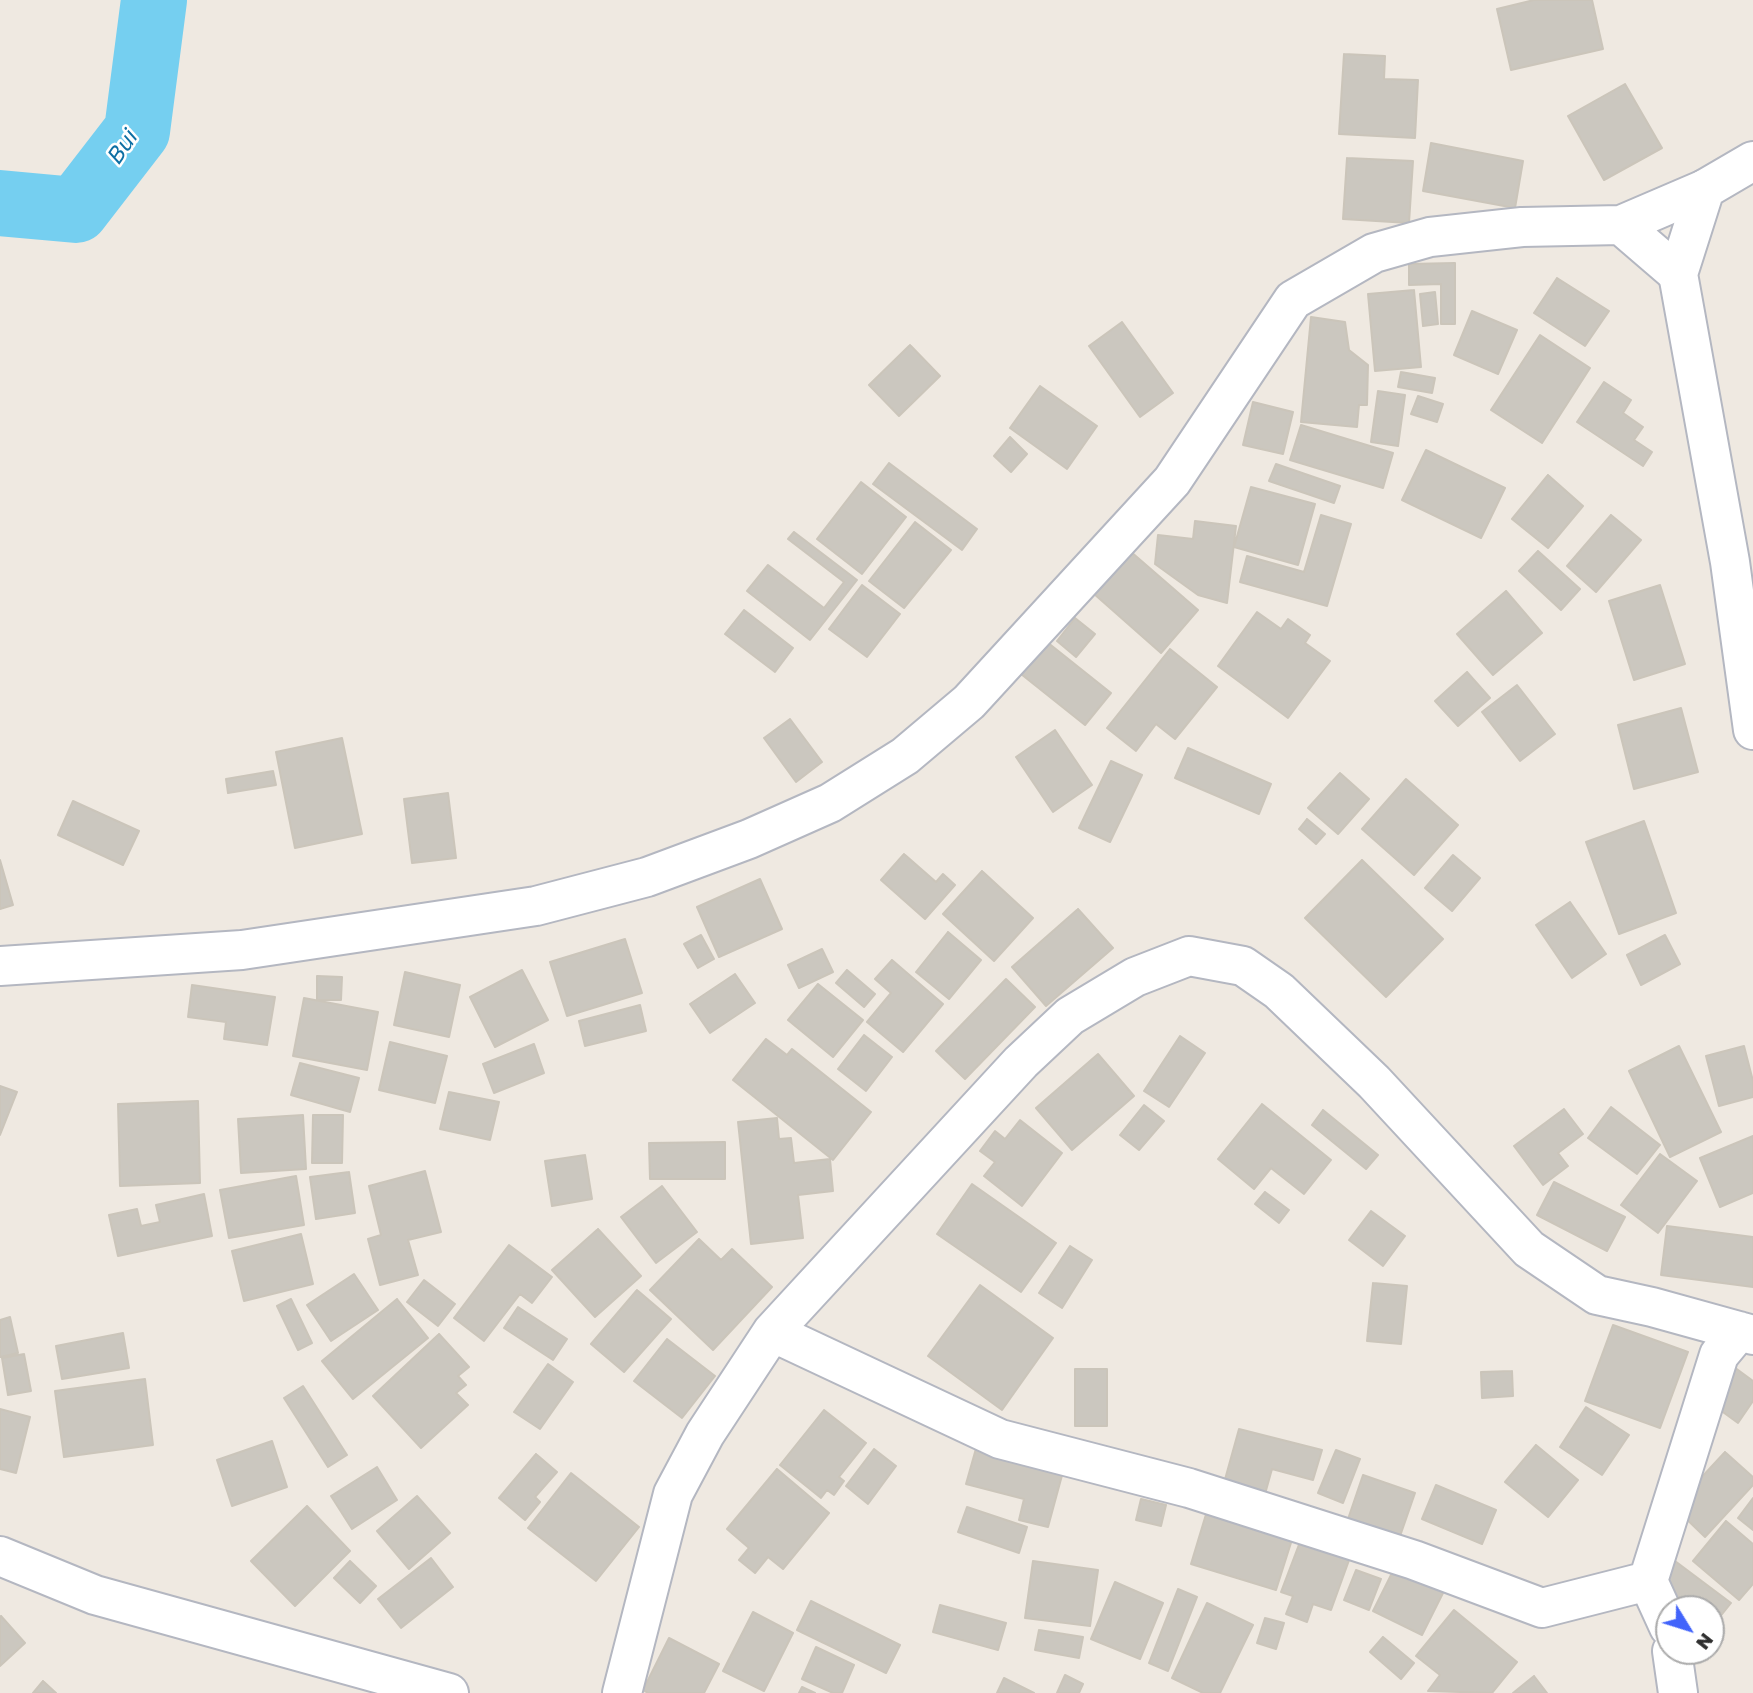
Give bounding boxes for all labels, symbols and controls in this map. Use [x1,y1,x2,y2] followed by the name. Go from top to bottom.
[101,126,143,170] water label: Bui
[1655,1595,1725,1665] north arrow
[1692,1629,1719,1655] text: N

